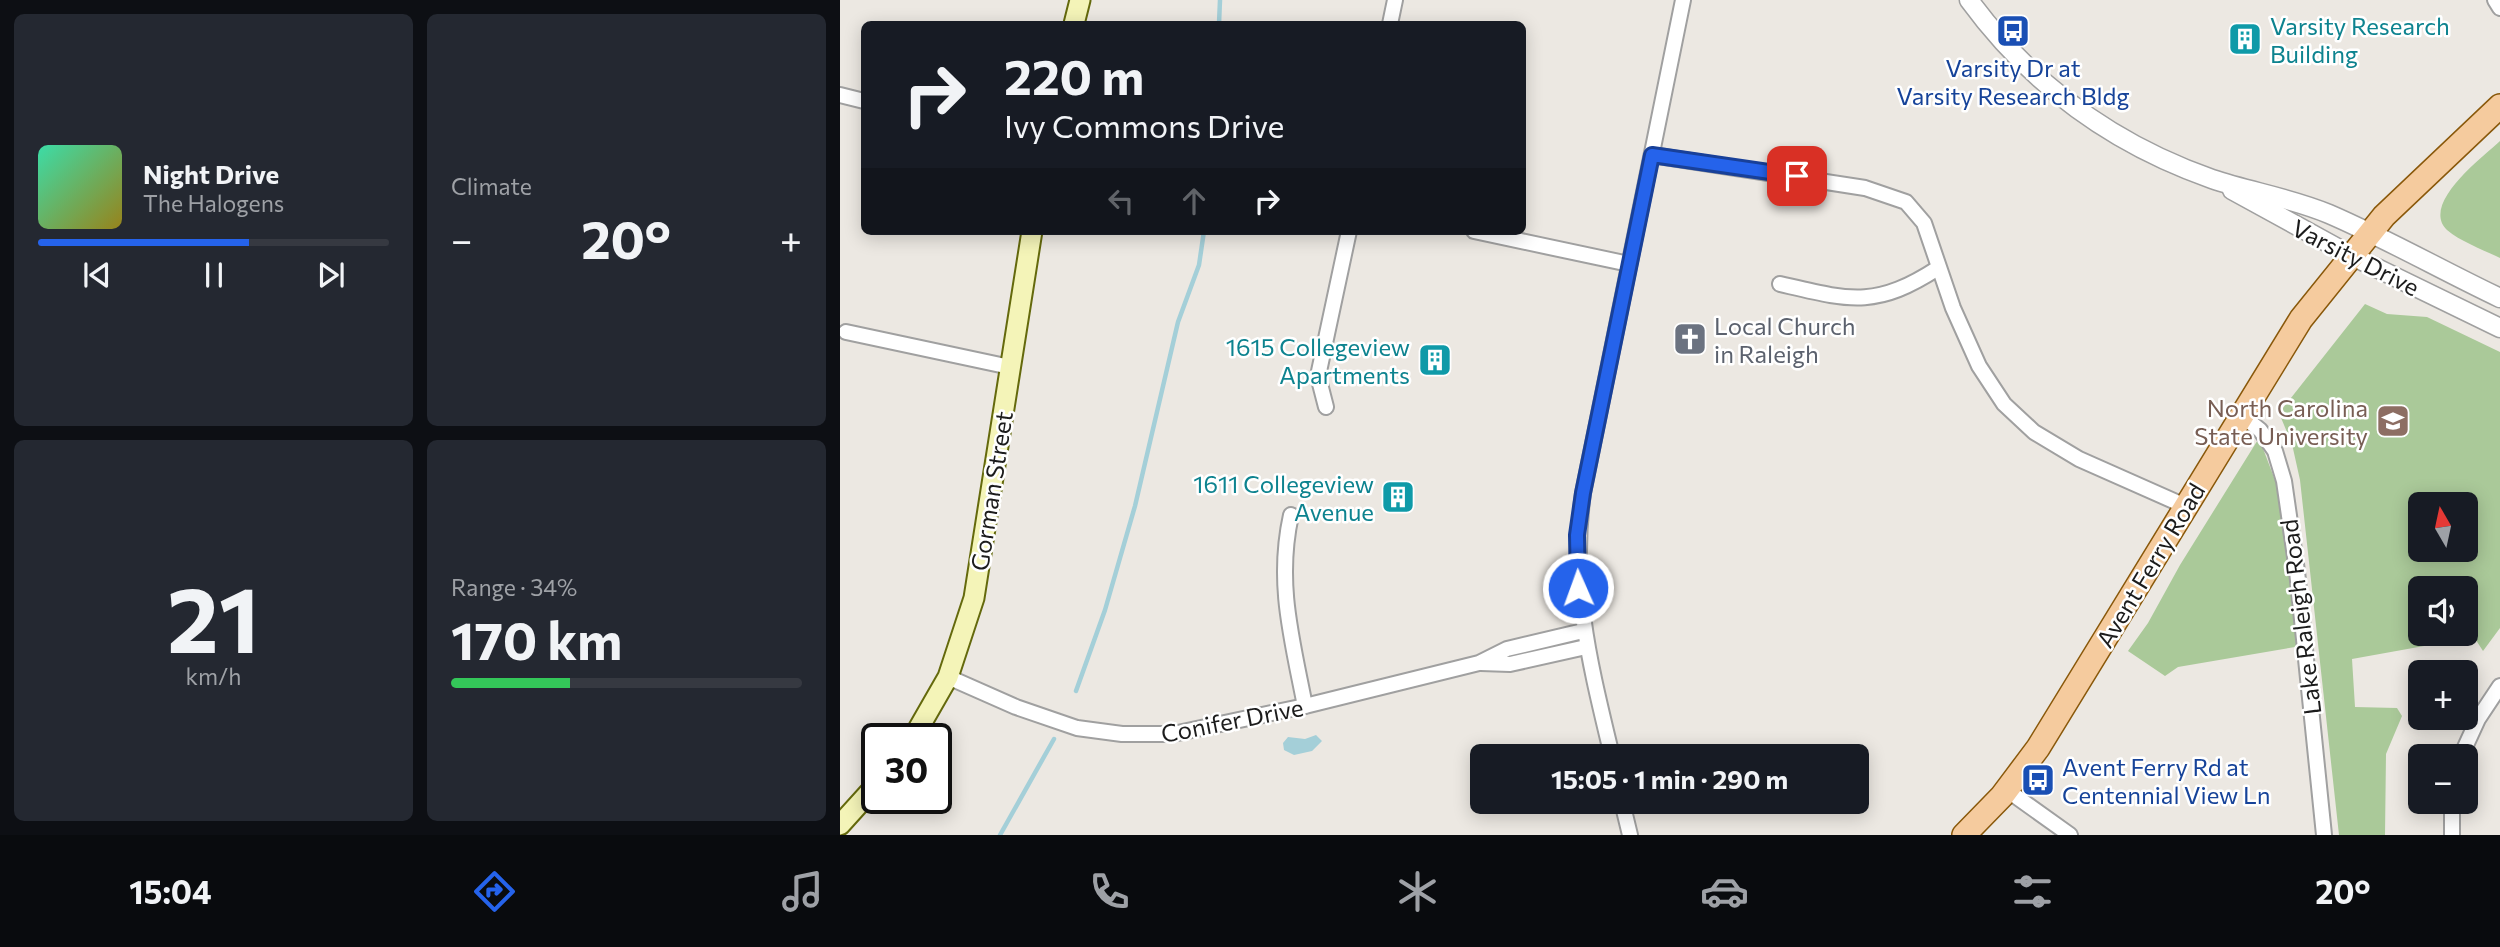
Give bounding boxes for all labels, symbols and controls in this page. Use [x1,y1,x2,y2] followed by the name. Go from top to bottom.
[2270,11,2450,68] place label: Varsity Research Building
[1994,12,2032,50] bus stop icon: Varsity Dr at Varsity Research Bldg
[2226,20,2264,58] building icon: Varsity Research Building
[1004,45,1144,105] text: 220 m
[889,49,980,140] icon: right
[1897,53,2129,110] place label: Varsity Dr at Varsity Research Bldg
[1004,105,1284,145] text: Ivy Commons Drive
[1767,146,1827,206] pin
[1778,157,1816,195] icon: arrive
[143,158,279,189] text: Night Drive
[451,172,532,200] text: Climate
[1102,182,1140,220] icon: left
[1175,182,1213,220] icon: ahead
[1248,182,1286,220] icon: right
[143,189,284,217] text: The Halogens
[581,206,671,270] text: 20°
[2288,213,2424,301] street label: Varsity Drive
[451,215,473,262] text: −
[780,215,802,262] text: +
[78,256,116,294] icon: previous
[195,256,233,294] icon: pause
[312,256,350,294] icon: next
[1714,311,1856,368] place label: Local Church in Raleigh
[1671,320,1709,358] church icon: Local Church in Raleigh
[1226,332,1410,389] place label: 1615 Collegeview Apartments
[1416,341,1454,379] building icon: 1615 Collegeview Apartments
[2194,393,2368,450] place label: North Carolina State University
[2374,402,2412,440] school or university icon: North Carolina State University
[964,409,1018,573] street label: Gorman Street
[1193,469,1374,526] place label: 1611 Collegeview Avenue
[1379,478,1417,516] building icon: 1611 Collegeview Avenue
[2090,478,2210,652] street label: Avent Ferry Road
[2408,492,2478,562] north arrow
[2408,492,2478,814] map controls
[2274,518,2326,716] street label: Lake Raleigh Road
[1541,551,1615,625] position arrow
[167,560,260,672] text: 21
[451,573,577,601] text: Range · 34%
[2408,576,2478,646] button: sound
[451,607,623,671] text: 170 km
[2408,660,2478,730] button: +
[186,662,241,690] text: km/h
[1158,692,1306,748] street label: Conifer Drive
[861,723,952,814] speed limit sign: 30
[2408,744,2478,814] button: −
[2062,752,2270,809] place label: Avent Ferry Rd at Centennial View Ln
[2019,761,2057,799] bus stop icon: Avent Ferry Rd at Centennial View Ln
[1551,763,1788,794] text: 15:05 · 1 min · 290 m
[470,867,519,916] icon: directions
[778,867,827,916] icon: music
[1085,867,1134,916] icon: phone
[1393,867,1442,916] icon: climate
[1700,867,1749,916] icon: car
[2008,867,2057,916] icon: filters
[129,871,212,911] text: 15:04
[2315,871,2371,911] text: 20°

